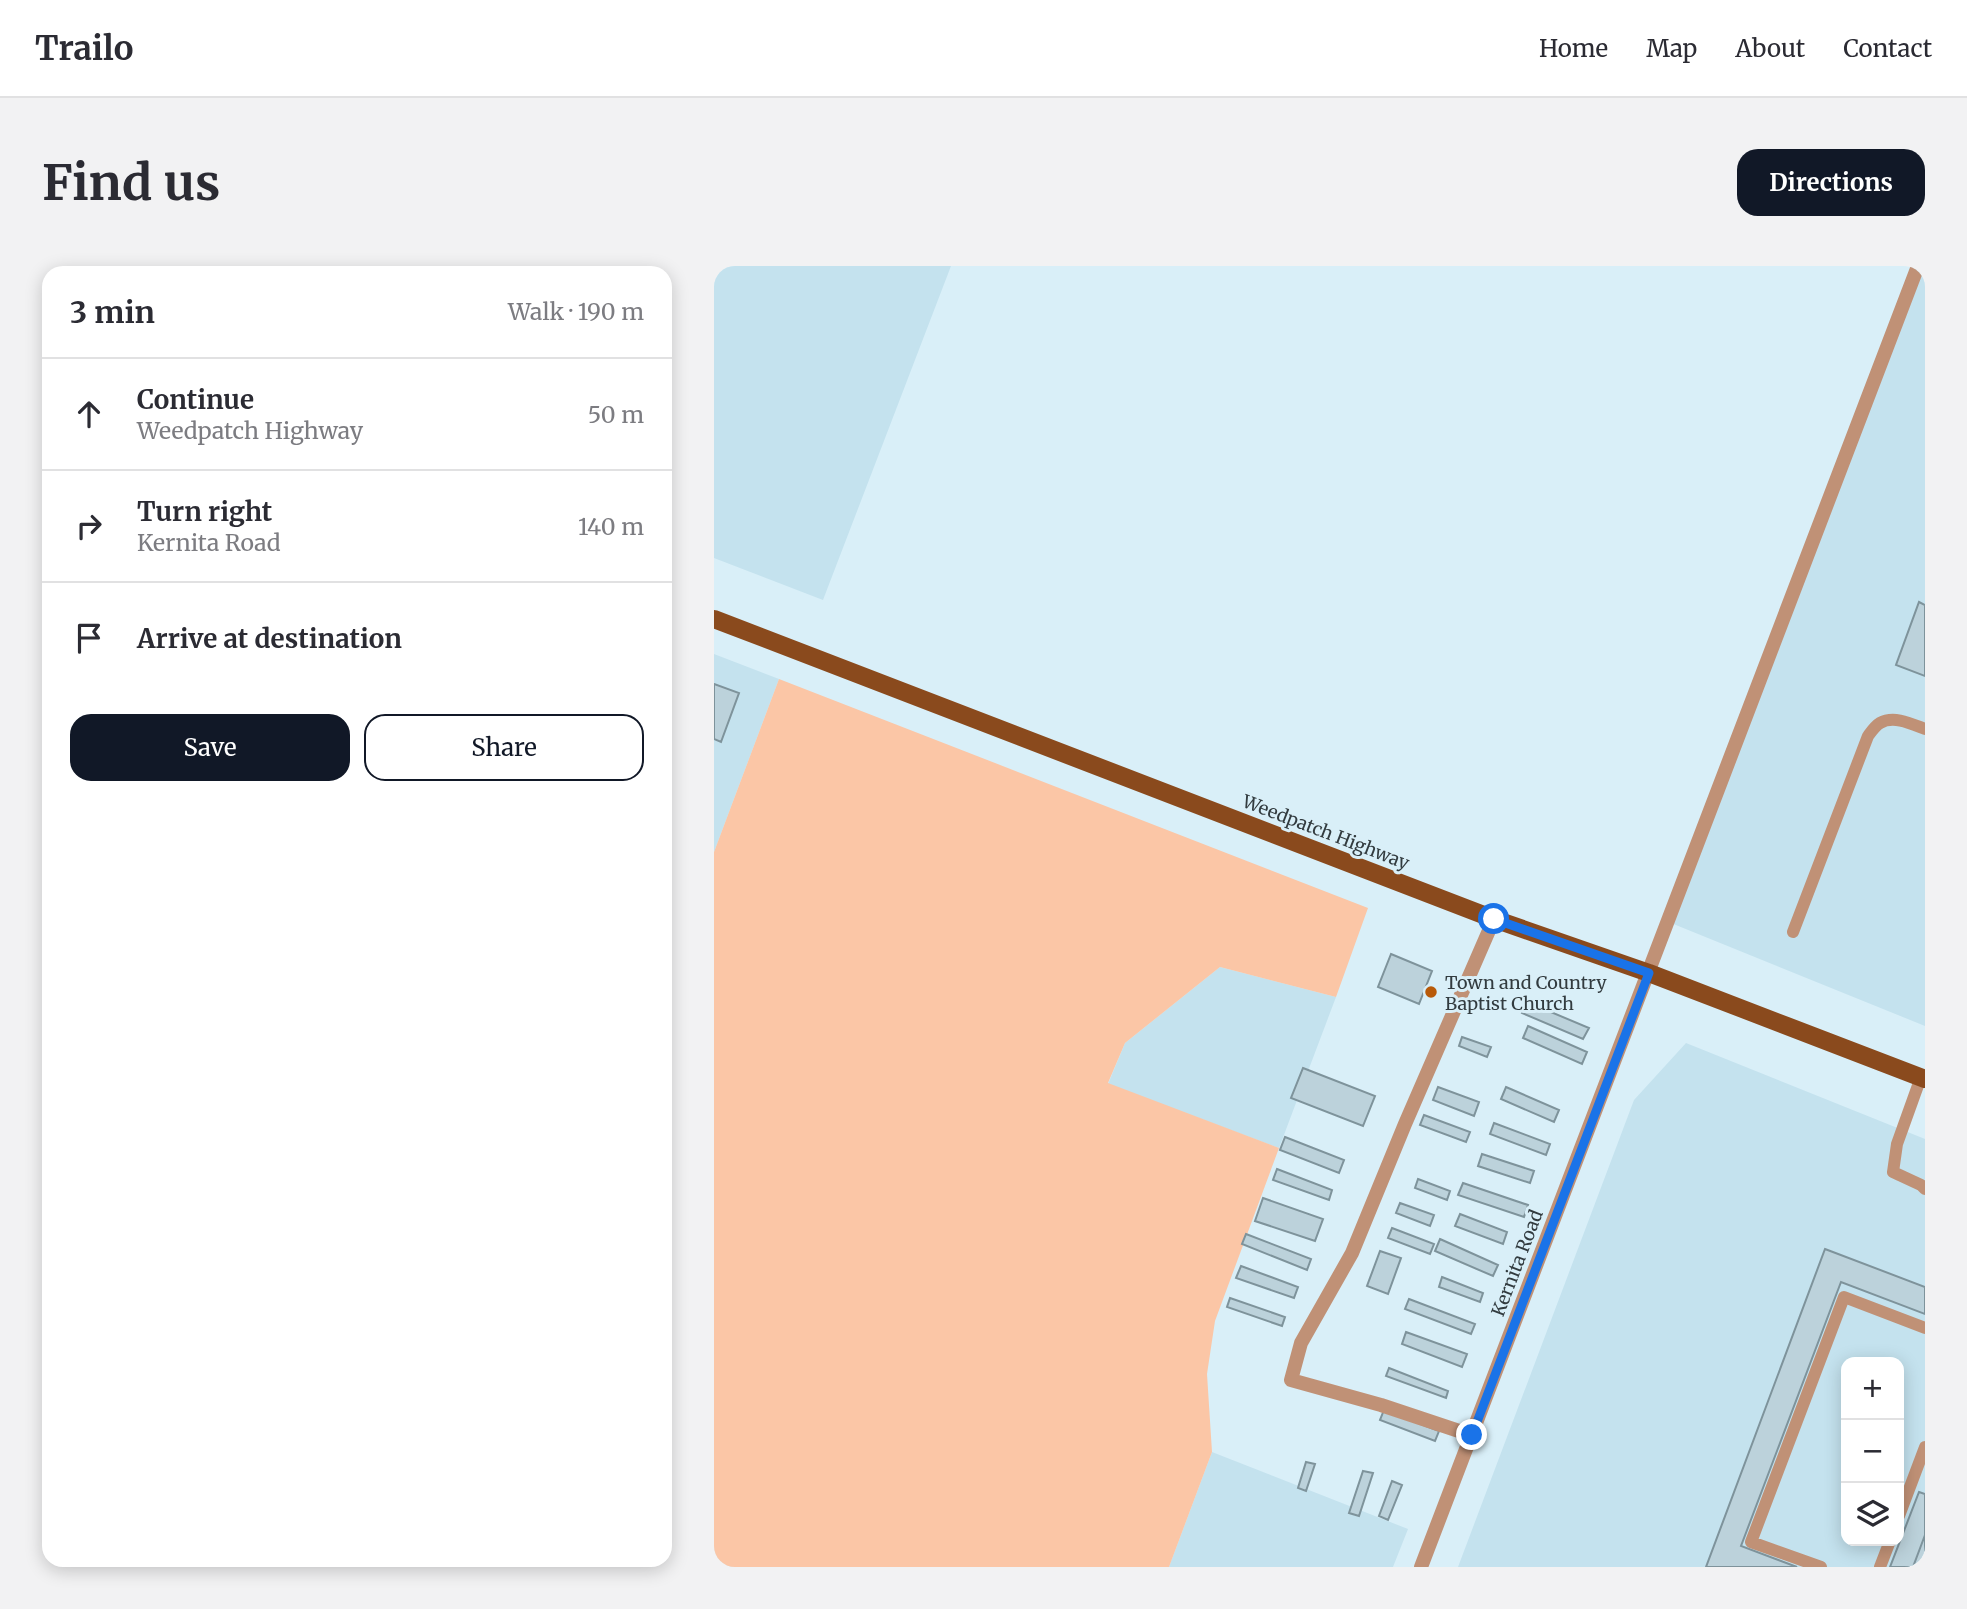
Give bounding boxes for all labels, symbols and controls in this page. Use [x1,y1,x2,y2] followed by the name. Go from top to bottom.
[35,28,133,69] text: Trailo
[1539,33,1608,64] text: Home
[1646,33,1697,64] text: Map
[1735,33,1805,64] text: About
[1843,33,1932,64] text: Contact
[1737,149,1925,216] button: Directions
[42,152,220,213] text: Find us
[70,293,155,331] text: 3 min
[508,297,644,326] text: Walk · 190 m
[137,383,254,416] text: Continue
[70,395,108,433] icon: ahead
[588,400,644,429] text: 50 m
[137,416,363,445] text: Weedpatch Highway
[137,495,272,528] text: Turn right
[70,507,108,545] icon: right
[578,512,644,541] text: 140 m
[137,528,281,557] text: Kernita Road
[70,619,108,657] icon: arrive
[137,622,402,655] text: Arrive at destination
[70,714,350,781] button: Save
[364,714,644,781] button: Share
[1238,789,1413,875] street label: Weedpatch Highway
[1478,903,1509,934] route start
[1445,971,1607,1015] place label: Town and Country Baptist Church
[1423,984,1439,1000] marker: Town and Country Baptist Church
[1486,1206,1548,1320] street label: Kernita Road
[1841,1357,1904,1546] map controls
[1841,1357,1904,1420] button: +
[1456,1419,1487,1450] route end
[1841,1420,1904,1483] button: −
[1841,1483,1904,1546] button: layers

